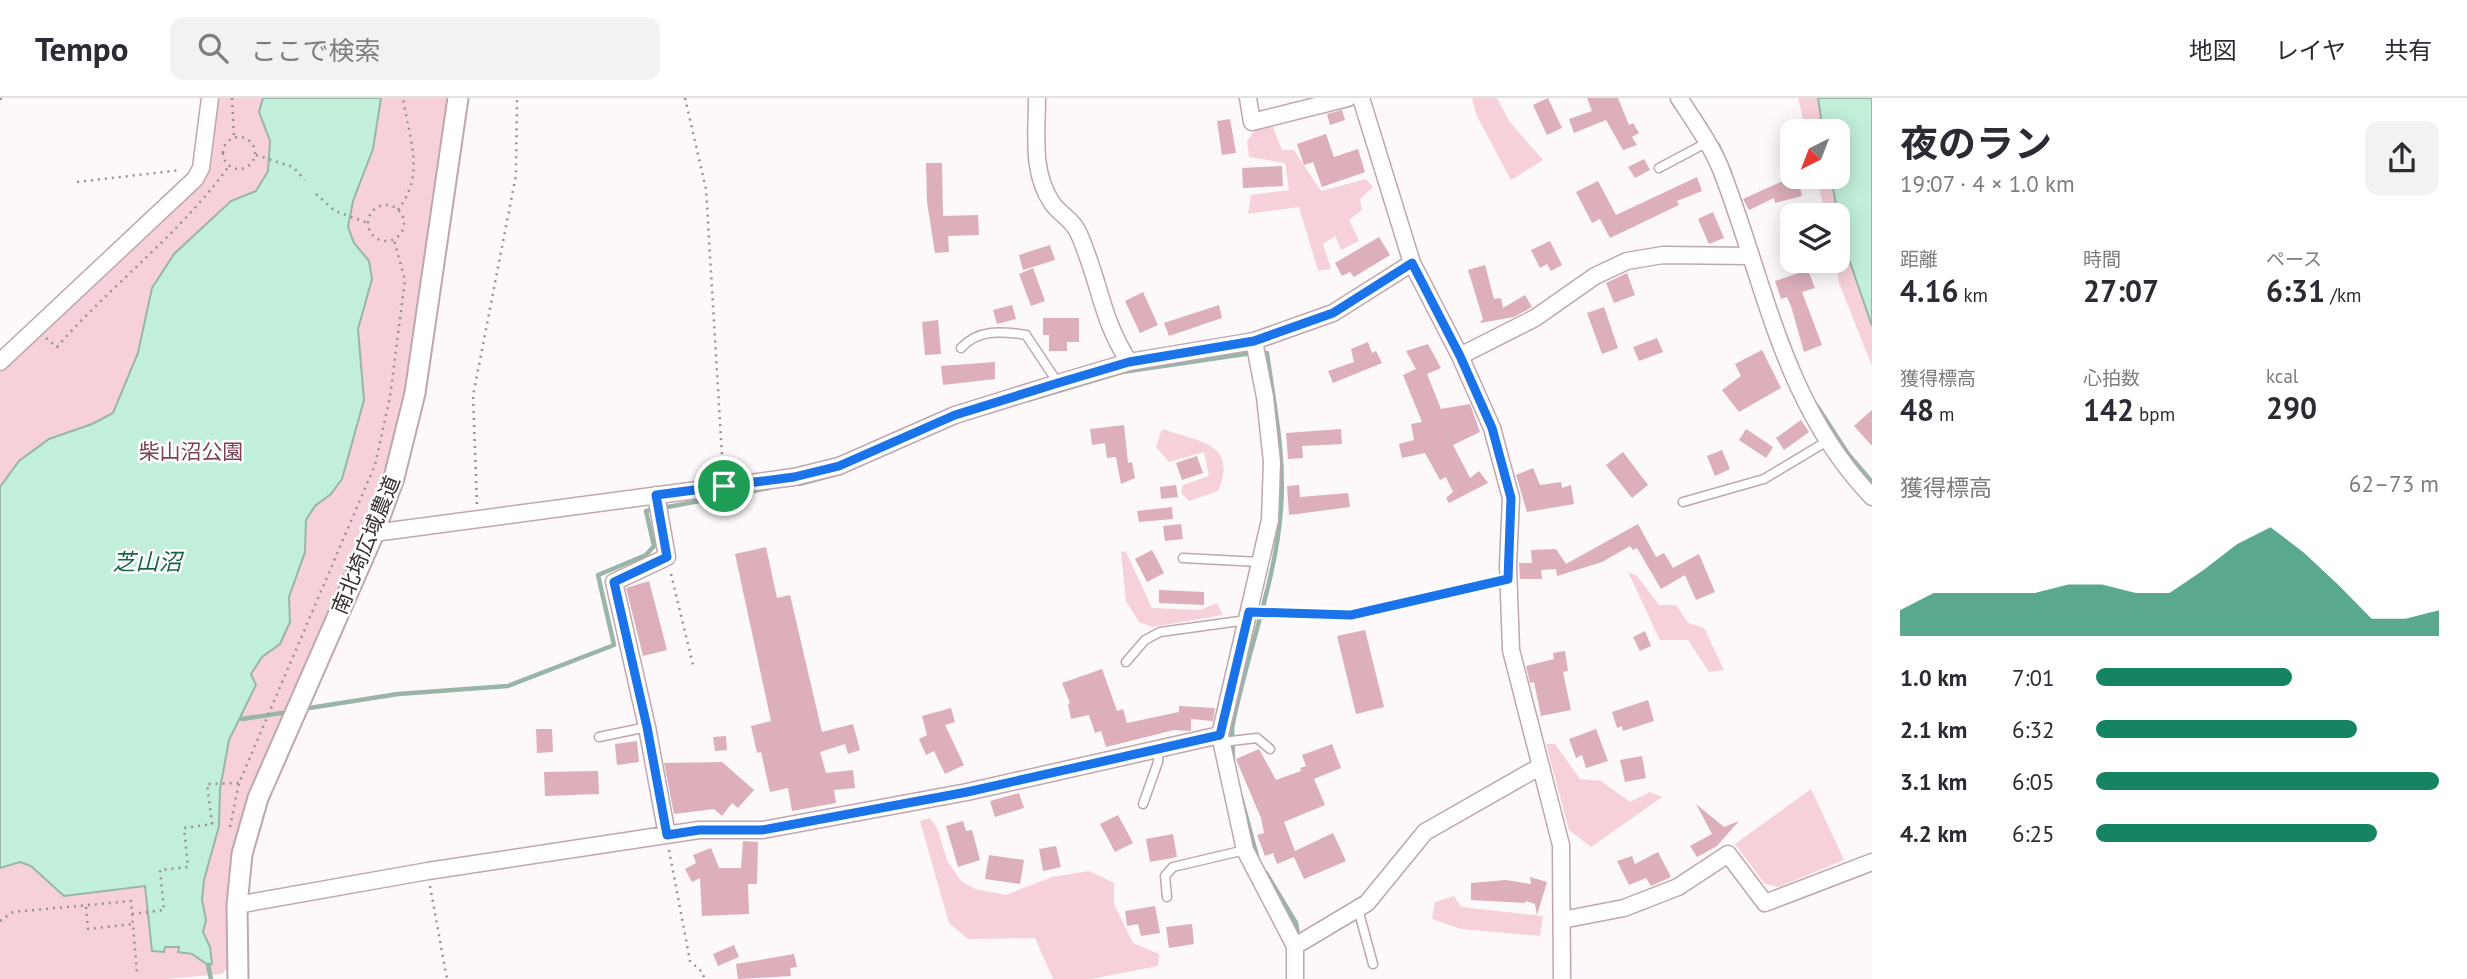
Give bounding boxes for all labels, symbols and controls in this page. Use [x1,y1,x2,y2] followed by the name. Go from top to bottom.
[170,17,660,80] search box
[35,27,128,70] text: Tempo
[194,29,232,67] icon: search
[250,34,380,67] text: ここで検索
[2189,35,2237,66] text: 地図
[2275,35,2346,66] text: レイヤ
[2384,35,2432,66] text: 共有
[1900,118,2052,167] text: 夜のラン
[1780,119,1850,189] north arrow
[1780,119,1850,273] map controls
[2365,121,2439,195] button: share
[1900,169,2075,198] text: 19:07 · 4 × 1.0 km
[1780,203,1850,273] button: layers
[1900,247,1938,271] text: 距離
[2083,247,2121,271] text: 時間
[2266,247,2322,271] text: ペース
[1900,271,1958,310] text: 4.16
[2083,271,2159,310] text: 27:07
[2266,271,2325,310] text: 6:31
[1958,283,1988,307] text: km
[2325,283,2361,307] text: /km
[2266,364,2298,388] text: kcal
[1900,366,1976,390] text: 獲得標高
[2083,366,2140,390] text: 心拍数
[2266,388,2317,427] text: 290
[1900,390,1934,429] text: 48
[2083,390,2134,429] text: 142
[1934,402,1955,426] text: m
[2134,402,2175,426] text: bpm
[139,438,244,465] park label: 柴山沼公園
[694,456,754,516] pin
[705,467,743,505] icon: arrive
[2349,469,2439,498] text: 62–73 m
[325,472,406,618] street label: 南北埼広域農道
[1900,473,1992,502] text: 獲得標高
[113,547,185,576] water label: 芝山沼
[1900,663,1967,692] text: 1.0 km
[2012,663,2055,692] text: 7:01
[1900,715,1967,744] text: 2.1 km
[2012,715,2055,744] text: 6:32
[1900,767,1967,796] text: 3.1 km
[2012,767,2055,796] text: 6:05
[1900,819,1967,848] text: 4.2 km
[2012,819,2055,848] text: 6:25

